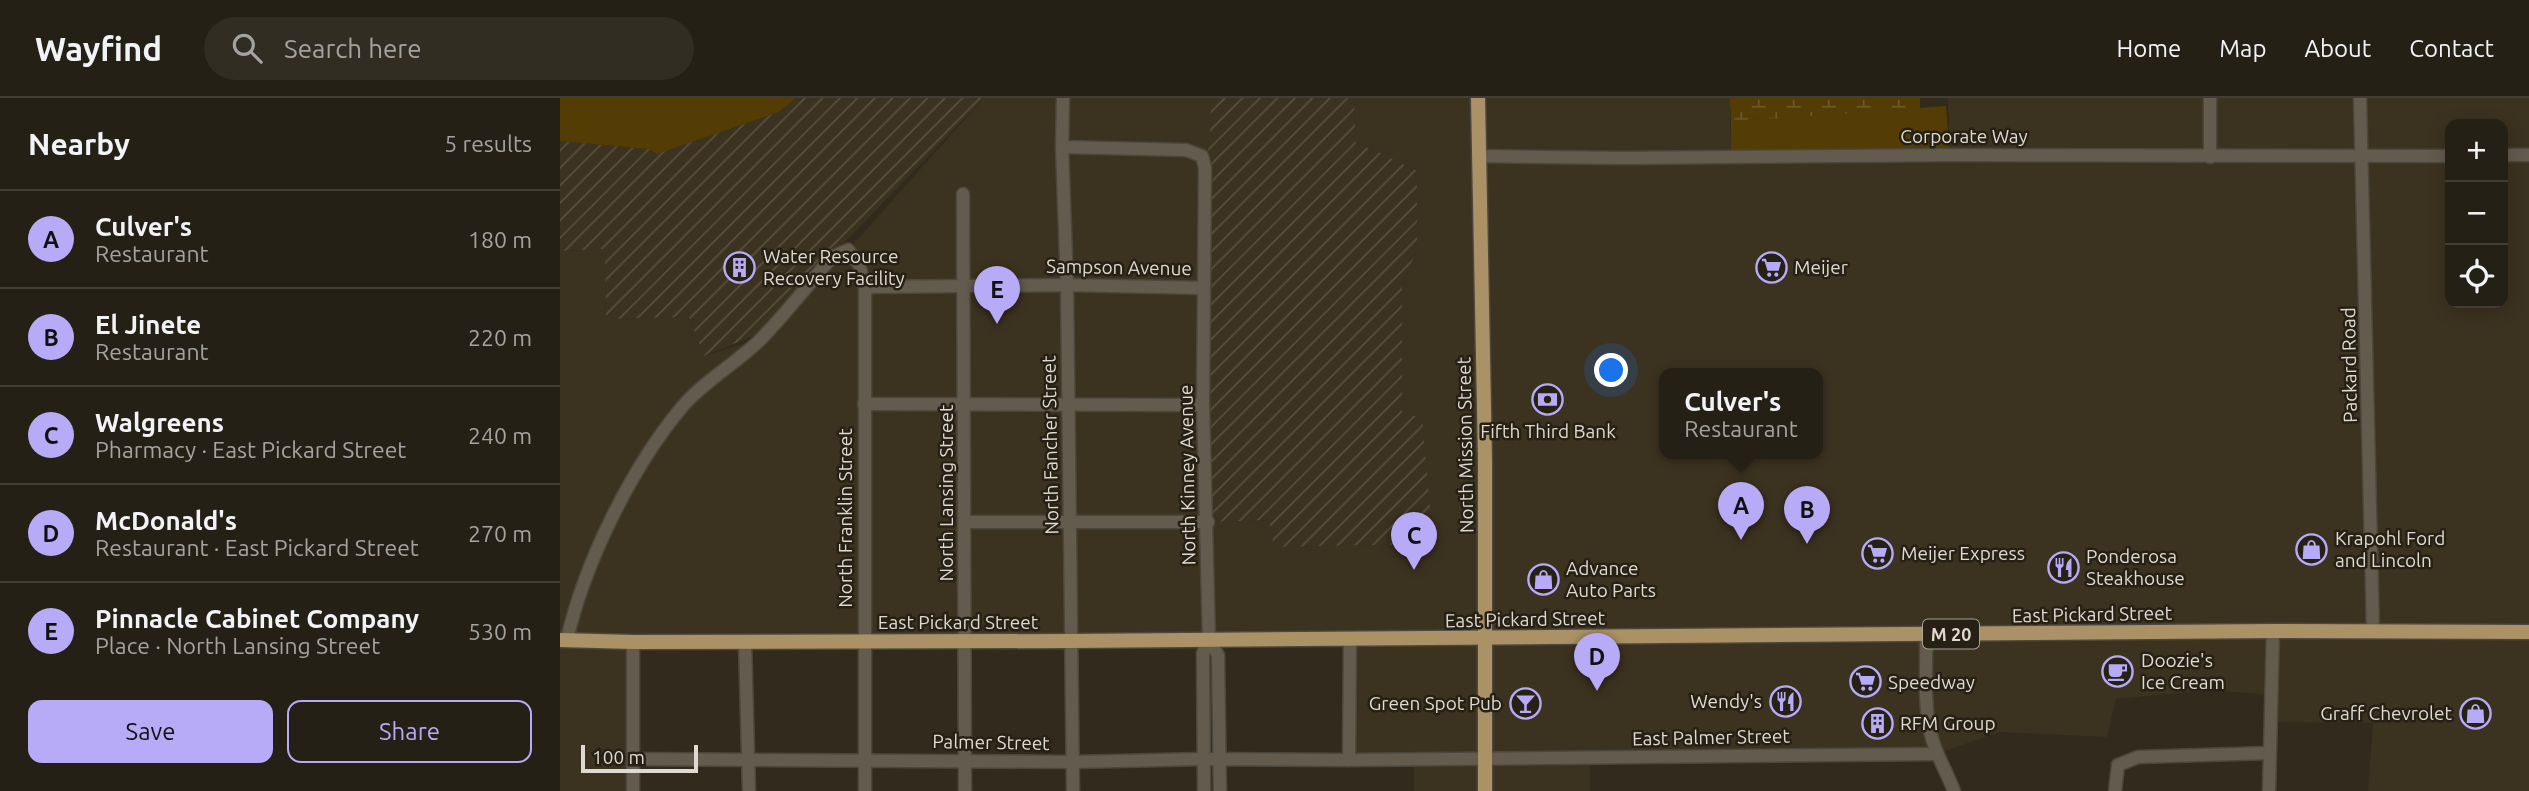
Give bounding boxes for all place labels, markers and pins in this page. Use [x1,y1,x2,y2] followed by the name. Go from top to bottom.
[763,245,905,289] place label: Water Resource Recovery Facility
[723,250,757,284] building icon: Water Resource Recovery Facility
[1754,250,1788,284] supermarket icon: Meijer
[1794,256,1848,278] place label: Meijer
[974,266,1020,324] pin: E
[1531,383,1565,417] bank icon: Fifth Third Bank
[1480,420,1616,442] place label: Fifth Third Bank
[1718,482,1764,540] pin: A
[1784,486,1830,544] pin: B
[1391,512,1437,570] pin: C
[2335,527,2445,571] place label: Krapohl Ford and Lincoln
[2295,532,2329,566] shop icon: Krapohl Ford and Lincoln
[1861,536,1895,570] supermarket icon: Meijer Express
[1901,542,2025,564] place label: Meijer Express
[2086,545,2185,589] place label: Ponderosa Steakhouse
[2046,550,2080,584] restaurant icon: Ponderosa Steakhouse
[1566,557,1656,601] place label: Advance Auto Parts
[1526,562,1560,596] shop icon: Advance Auto Parts
[1574,633,1620,691] pin: D
[2141,649,2225,693] place label: Doozie's Ice Cream
[2101,654,2135,688] cafe icon: Doozie's Ice Cream
[1848,665,1882,699] supermarket icon: Speedway
[1888,671,1975,693] place label: Speedway
[1768,684,1802,718] restaurant icon: Wendy's
[1508,686,1542,720] bar icon: Green Spot Pub
[1690,690,1762,712] place label: Wendy's
[1369,692,1502,714] place label: Green Spot Pub
[2458,696,2492,730] shop icon: Graff Chevrolet
[2320,702,2453,724] place label: Graff Chevrolet
[1860,706,1894,740] building icon: RFM Group
[1900,712,1996,734] place label: RFM Group

